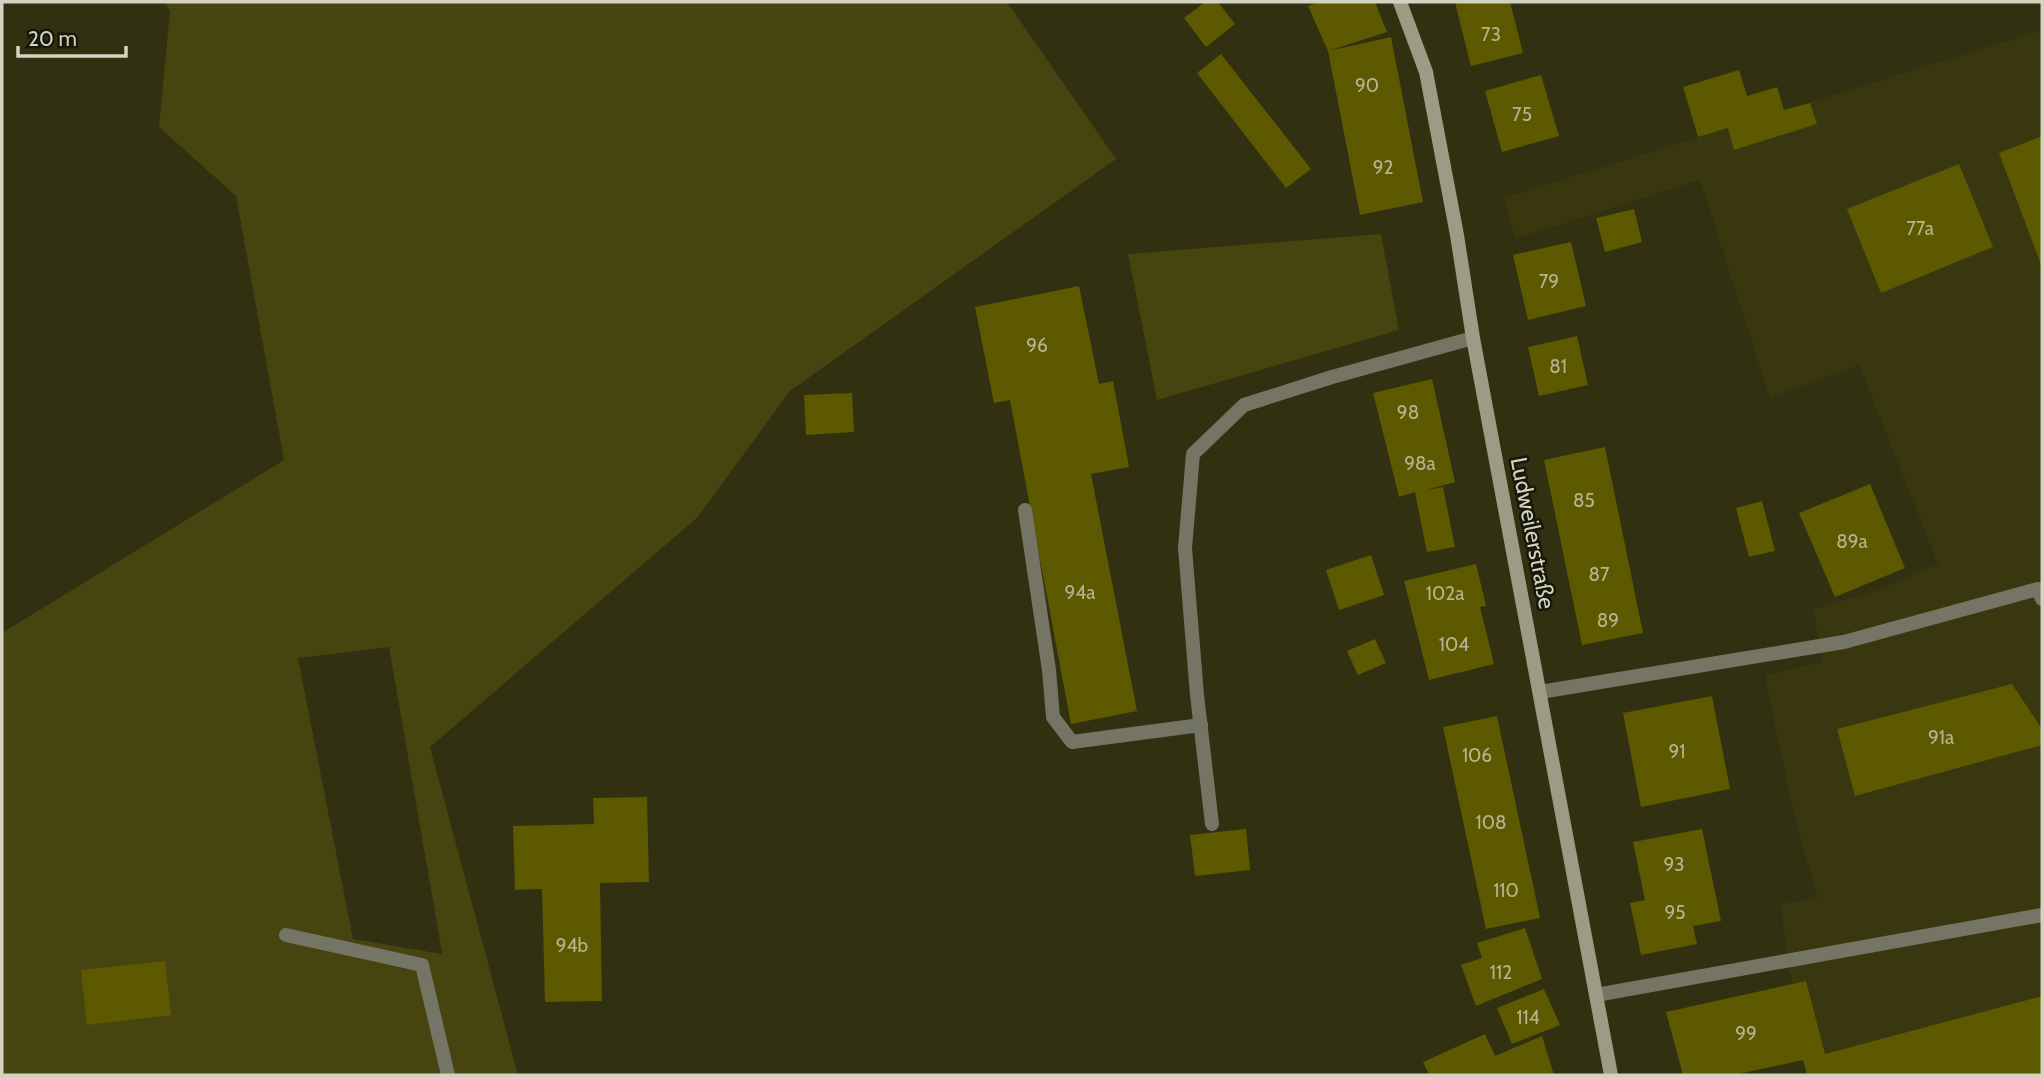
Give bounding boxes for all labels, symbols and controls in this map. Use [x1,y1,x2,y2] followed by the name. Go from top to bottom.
[18,14,126,58] scale bar
[1481,23,1501,46] house number: 73
[28,26,77,51] text: 20 m
[1355,74,1379,97] house number: 90
[1512,103,1532,126] house number: 75
[1373,156,1393,179] house number: 92
[1906,217,1934,240] house number: 77a
[1539,270,1559,293] house number: 79
[1026,334,1048,357] house number: 96
[1549,355,1567,378] house number: 81
[1397,401,1419,424] house number: 98
[1404,452,1436,475] house number: 98a
[1505,455,1561,612] street label: Ludweilerstraße
[1573,489,1595,512] house number: 85
[1836,530,1868,553] house number: 89a
[1588,563,1610,586] house number: 87
[1065,581,1095,604] house number: 94a
[1426,582,1464,605] house number: 102a
[1597,609,1619,632] house number: 89
[1439,633,1469,656] house number: 104
[1928,726,1954,749] house number: 91a
[1669,740,1686,763] house number: 91
[1462,744,1492,767] house number: 106
[1476,811,1506,834] house number: 108
[1663,853,1685,876] house number: 93
[1493,879,1519,902] house number: 110
[1664,901,1686,924] house number: 95
[556,934,588,957] house number: 94b
[1490,961,1512,984] house number: 112
[1516,1006,1540,1029] house number: 114
[1735,1022,1757,1045] house number: 99

